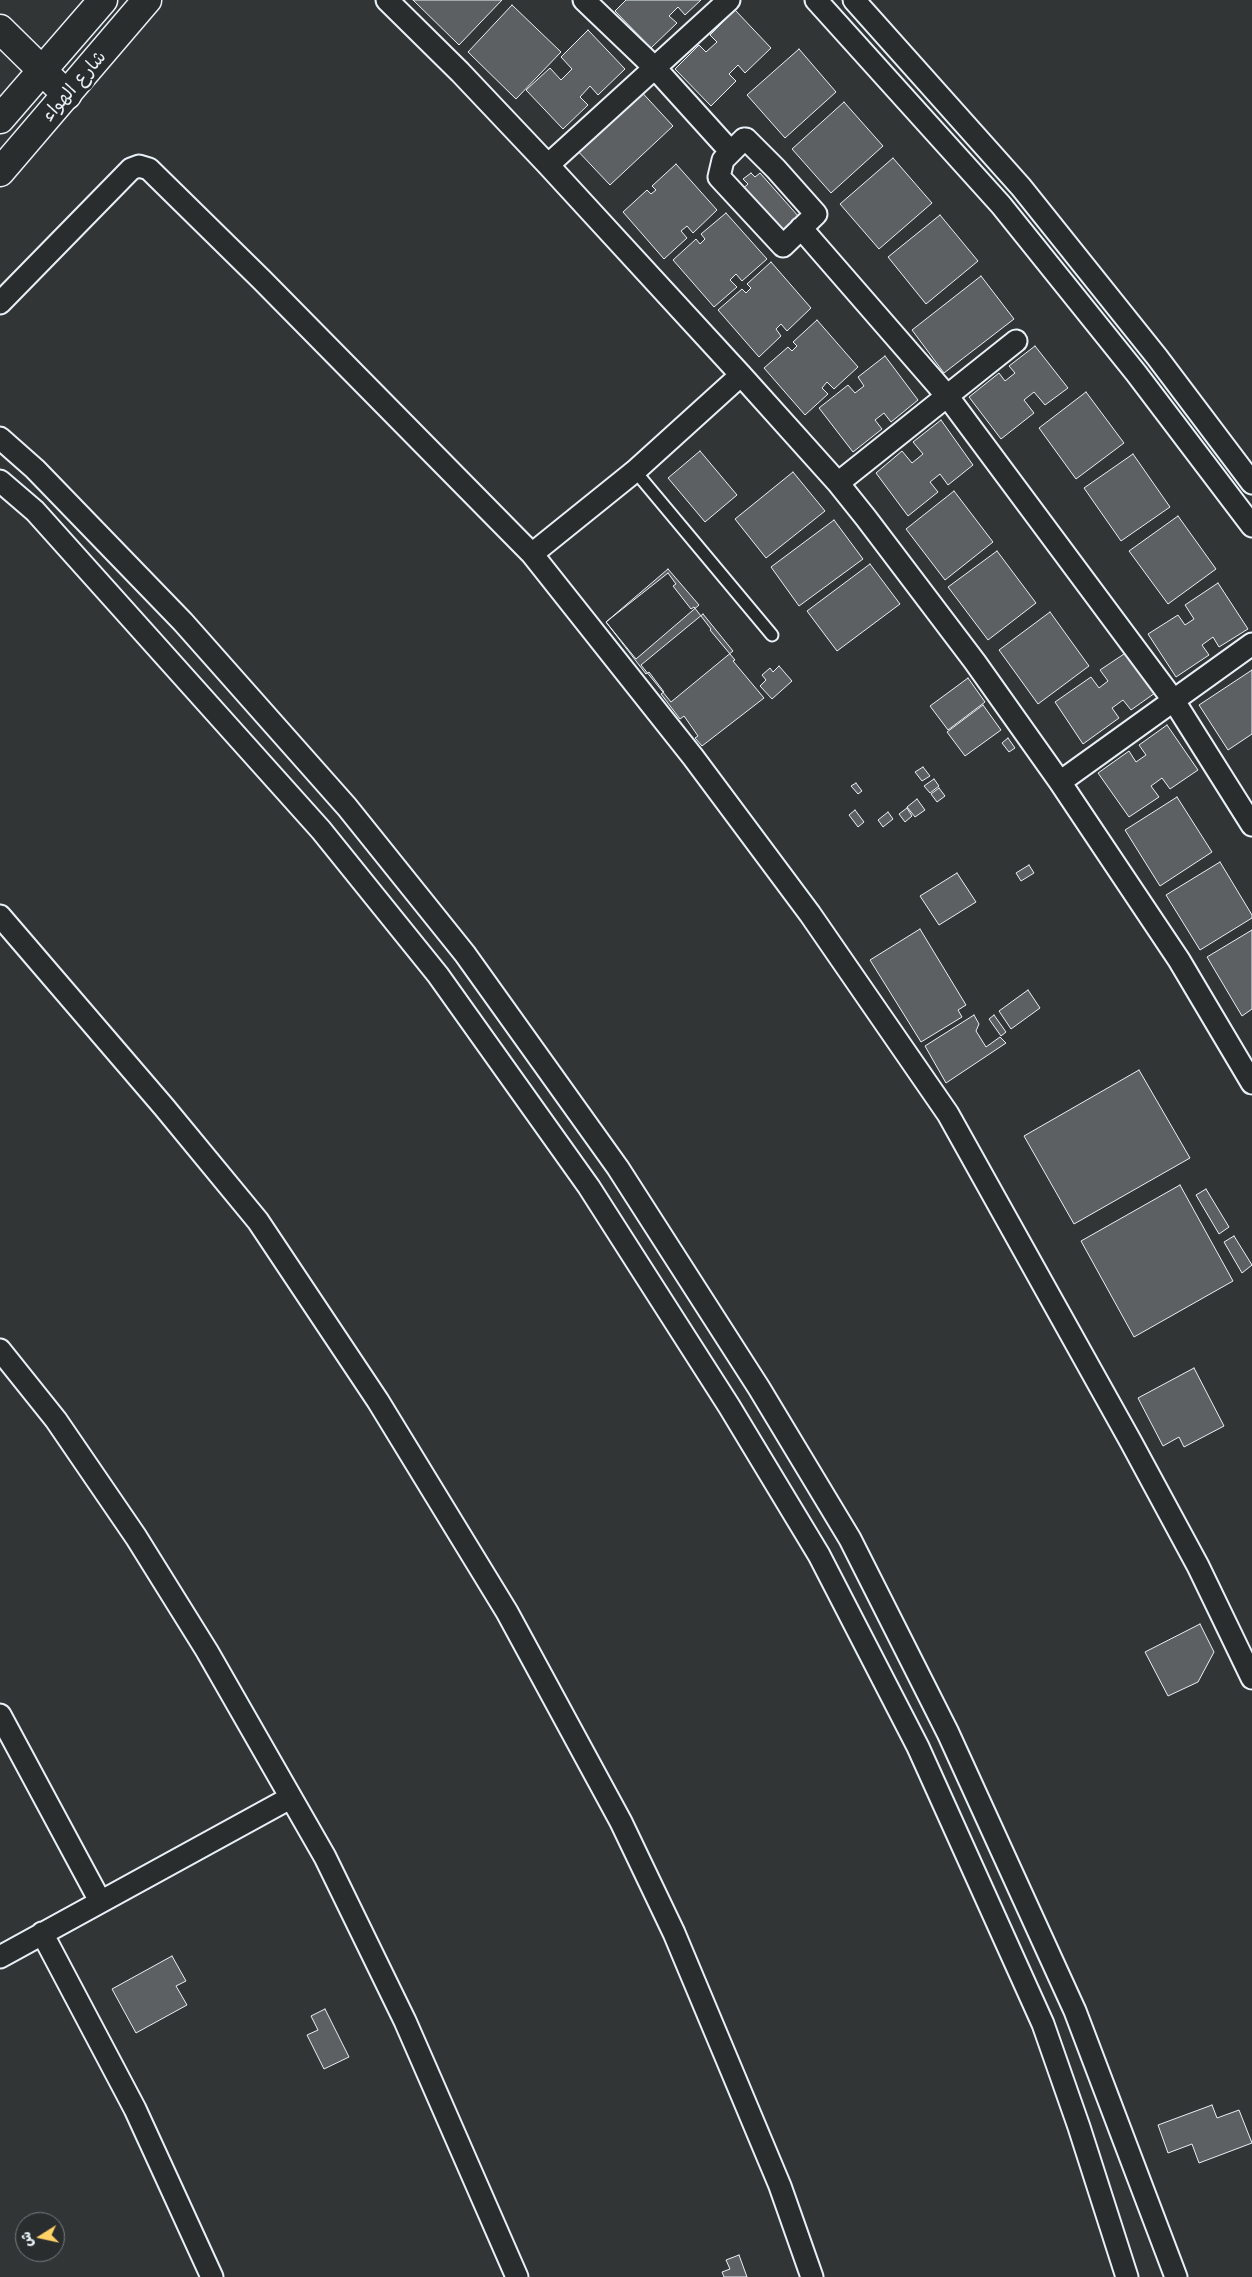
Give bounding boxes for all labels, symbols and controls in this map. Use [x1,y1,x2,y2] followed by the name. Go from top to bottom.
[38,46,110,126] street label: شارع الهواء
[15,2212,65,2262] north arrow
[15,2230,36,2249] text: ش

